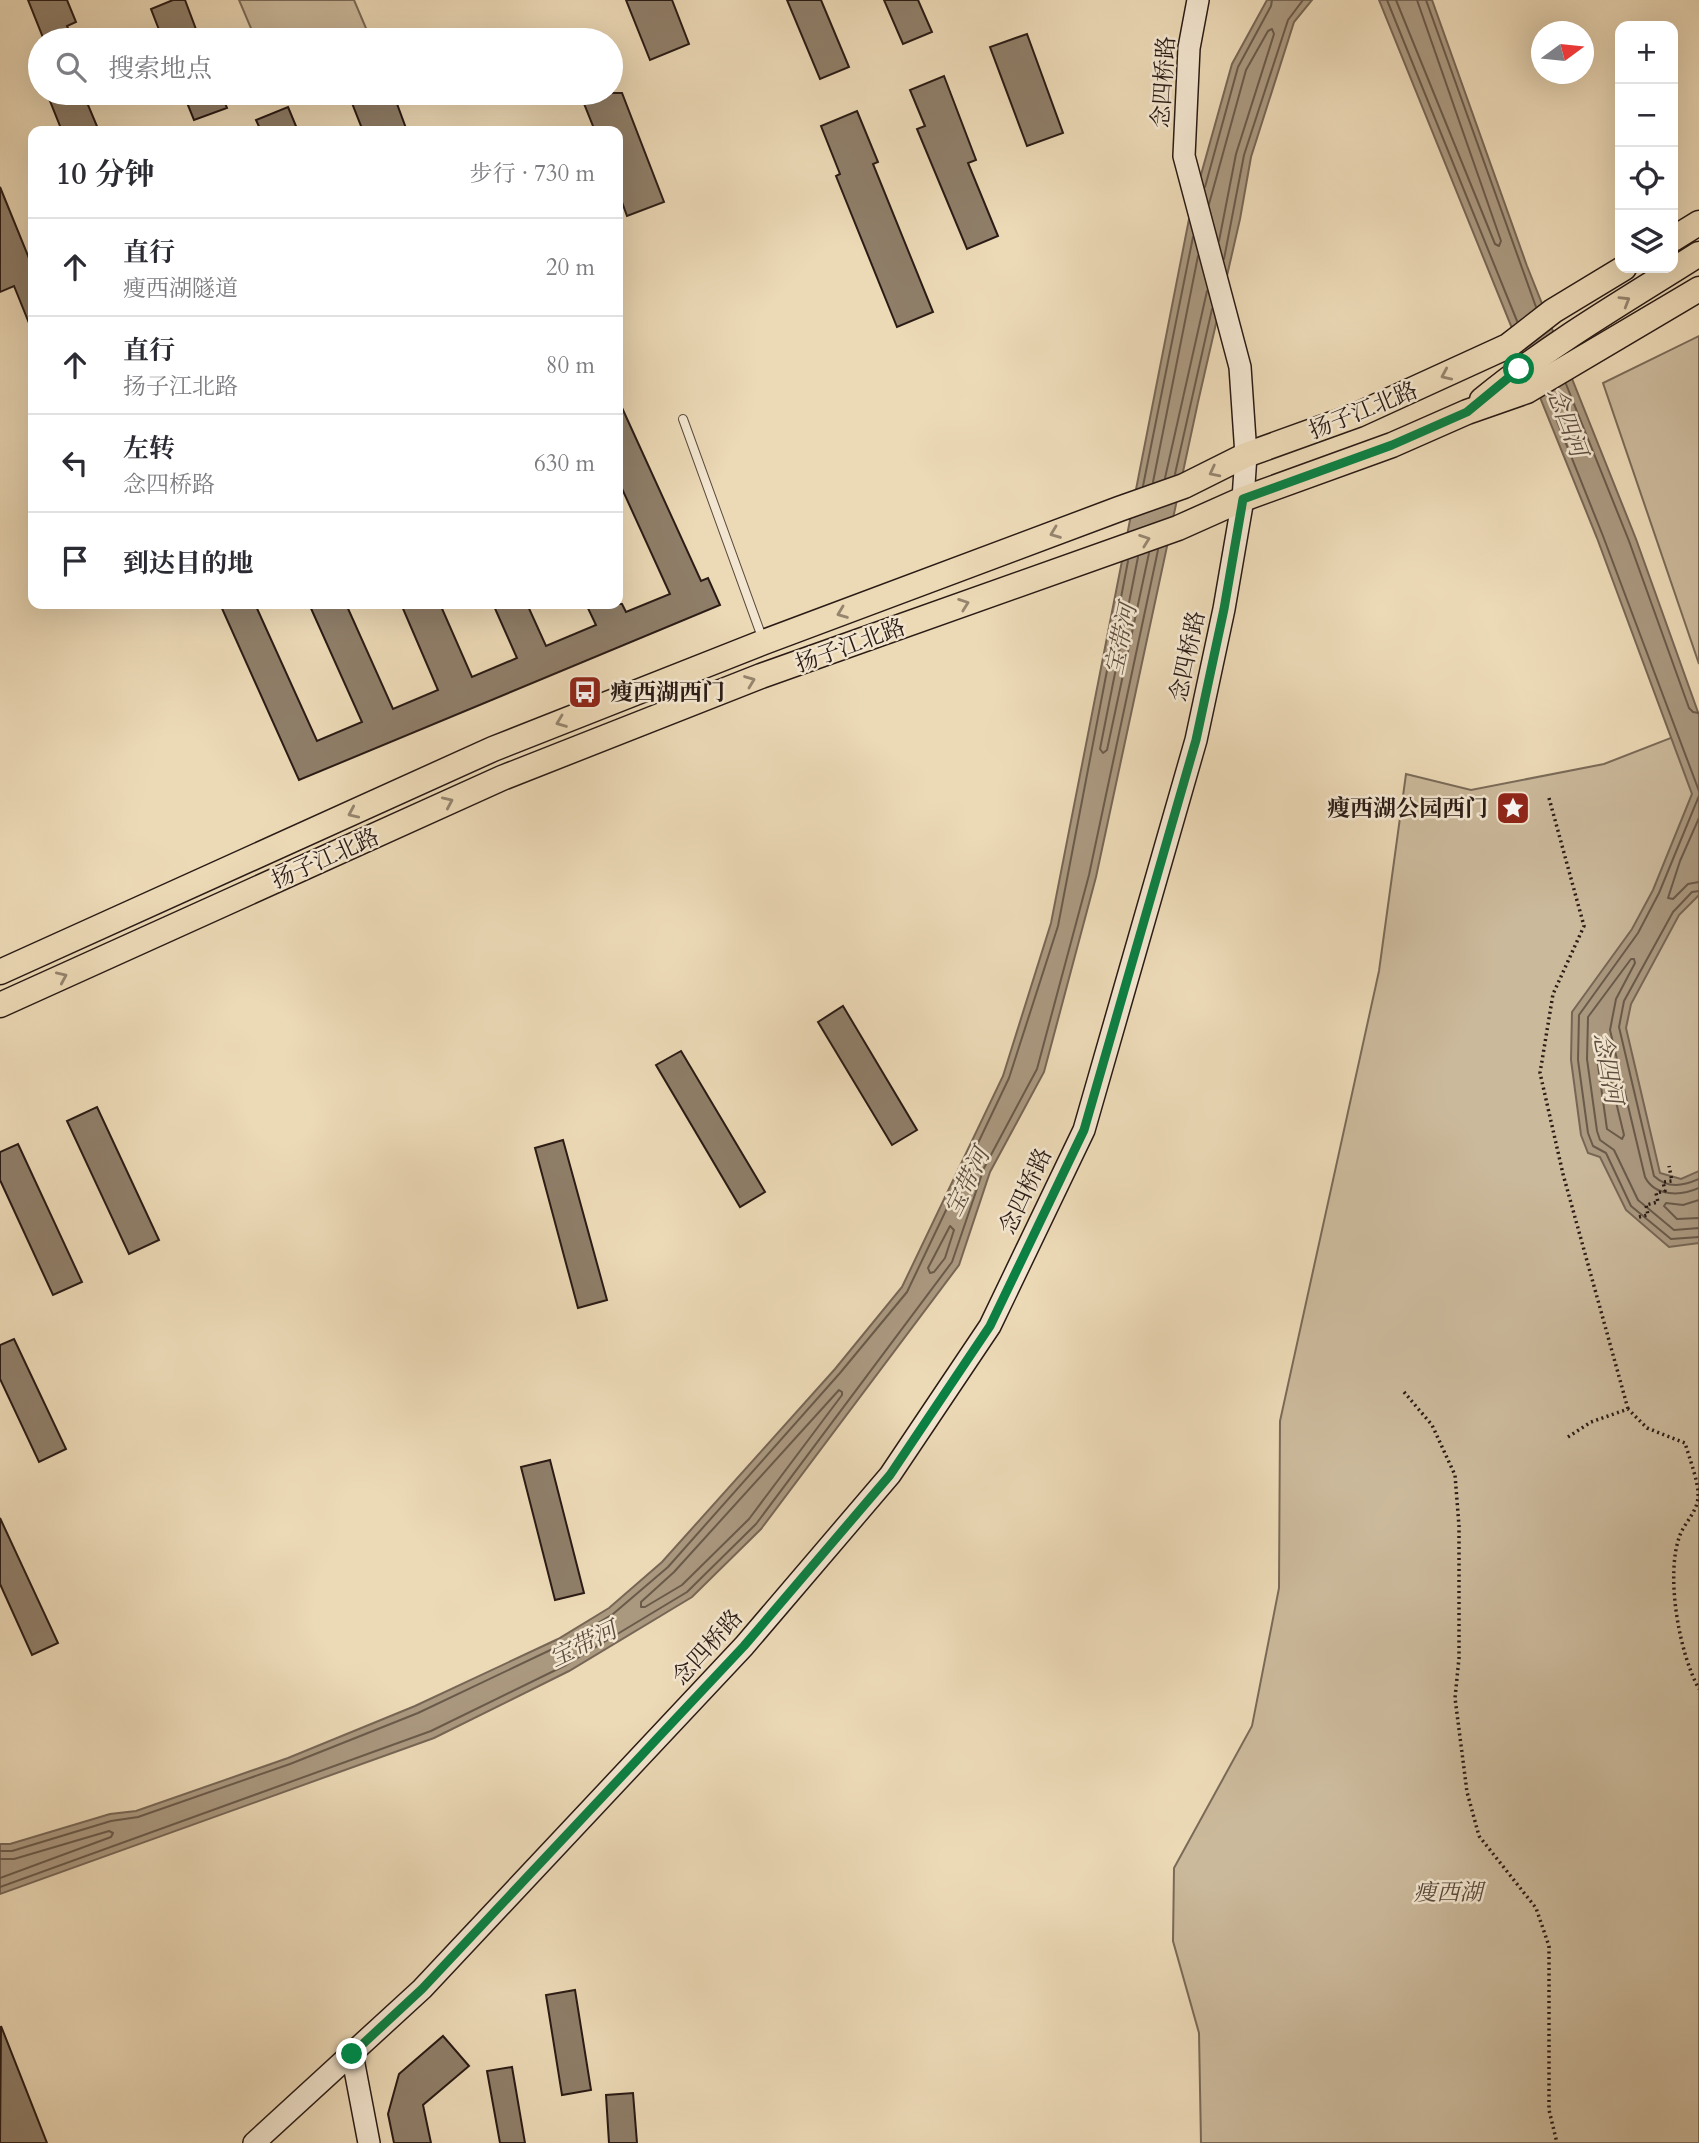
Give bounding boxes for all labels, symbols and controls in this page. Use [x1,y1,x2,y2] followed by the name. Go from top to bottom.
[1531,21,1594,84] north arrow
[1615,21,1678,273] map controls
[1615,21,1678,84] button: +
[28,28,623,105] search box
[1145,35,1182,129] street label: 念四桥路
[52,48,90,86] icon: search
[108,51,212,86] text: 搜索地点
[1615,84,1678,147] button: −
[1615,147,1678,210] button: locate
[56,154,155,195] text: 10 分钟
[470,158,595,189] text: 步行 · 730 m
[1615,210,1678,273] button: layers
[123,235,175,270] text: 直行
[56,248,94,286] icon: ahead
[546,252,595,283] text: 20 m
[123,273,238,304] text: 瘦西湖隧道
[1617,296,1630,309] one-way arrow
[123,333,175,368] text: 直行
[56,346,94,384] icon: ahead
[546,350,595,381] text: 80 m
[1503,353,1534,384] route start
[1441,367,1453,381] one-way arrow
[123,371,238,402] text: 扬子江北路
[1304,375,1422,446] street label: 扬子江北路
[1538,383,1596,465] water label: 念四河
[123,431,175,466] text: 左转
[56,444,94,482] icon: left
[534,448,595,479] text: 630 m
[1209,463,1221,477] one-way arrow
[123,469,215,500] text: 念四桥路
[1049,524,1061,538] one-way arrow
[1139,534,1151,548] one-way arrow
[56,542,94,580] icon: arrive
[123,546,253,581] text: 到达目的地
[1098,597,1146,678] water label: 宝带河
[958,598,970,612] one-way arrow
[836,605,848,619] one-way arrow
[1163,608,1212,704] street label: 念四桥路
[791,611,910,680] street label: 扬子江北路
[566,673,604,711] bus stop icon: 瘦西湖西门
[743,675,755,689] one-way arrow
[610,677,725,708] place label: 瘦西湖西门
[556,714,568,728] one-way arrow
[1494,789,1532,827] place icon: 瘦西湖公园西门
[1327,793,1488,824] place label: 瘦西湖公园西门
[441,796,453,810] one-way arrow
[348,805,360,819] one-way arrow
[266,821,384,896] street label: 扬子江北路
[55,971,67,985] one-way arrow
[1585,1030,1631,1110] water label: 念四河
[937,1139,1000,1222] water label: 宝带河
[992,1143,1059,1239] street label: 念四桥路
[665,1603,750,1692] street label: 念四桥路
[544,1612,626,1675] water label: 宝带河
[1414,1877,1487,1908] park label: 瘦西湖
[336,2038,367,2069] route end

